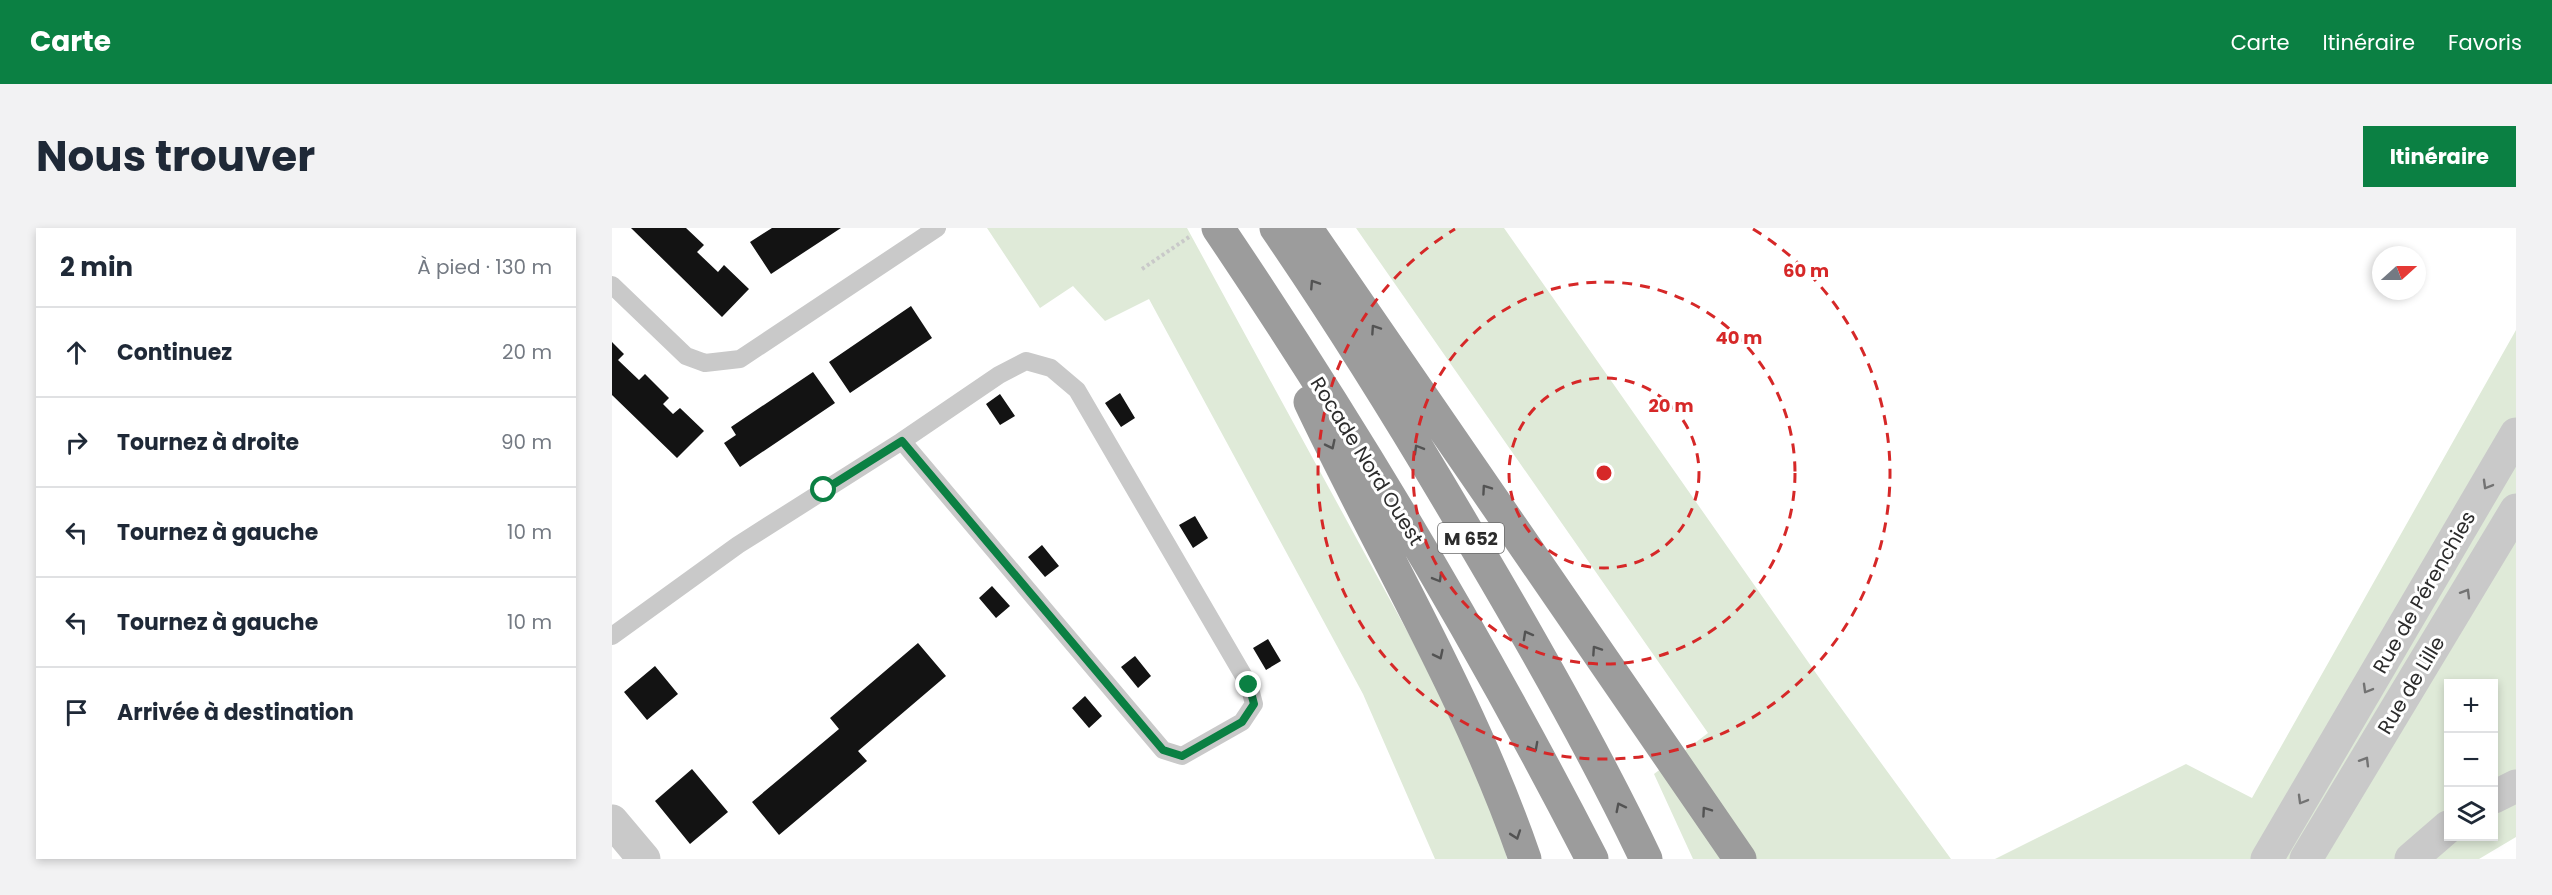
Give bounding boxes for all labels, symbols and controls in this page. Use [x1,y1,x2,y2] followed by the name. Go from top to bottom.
[30,22,111,61] text: Carte
[2231,28,2290,57] text: Carte
[2323,28,2415,57] text: Itinéraire
[2448,28,2522,57] text: Favoris
[2363,126,2516,187] button: Itinéraire
[36,127,315,186] text: Nous trouver
[2372,246,2426,300] north arrow
[60,249,133,285] text: 2 min
[417,253,552,281] text: À pied · 130 m
[1783,258,1829,283] text: 60 m
[1310,280,1321,291] one-way arrow
[1371,324,1382,335] one-way arrow
[1716,325,1762,350] text: 40 m
[60,336,93,369] icon: ahead
[117,337,232,368] text: Continuez
[502,338,552,366] text: 20 m
[1304,371,1430,551] street label: Rocade Nord Ouest
[1649,393,1693,418] text: 20 m
[60,426,93,459] icon: right
[117,427,299,458] text: Tournez à droite
[501,428,552,456] text: 90 m
[1323,438,1335,449] one-way arrow
[1414,445,1425,455] one-way arrow
[1594,463,1614,483] centre of rings
[810,476,836,502] route start
[2482,479,2494,489] one-way arrow
[1482,485,1493,496] one-way arrow
[2366,506,2482,678] street label: Rue de Pérenchies
[60,516,93,549] icon: left
[117,517,318,548] text: Tournez à gauche
[507,518,552,546] text: 10 m
[1438,523,1504,553] road number: M 652
[1430,571,1442,582] one-way arrow
[2458,589,2470,599] one-way arrow
[60,606,93,639] icon: left
[117,607,318,638] text: Tournez à gauche
[507,608,552,636] text: 10 m
[1523,631,1535,641] one-way arrow
[2371,631,2451,739] street label: Rue de Lille
[1592,646,1603,657] one-way arrow
[1432,649,1444,660] one-way arrow
[1235,671,1261,697] route end
[2444,679,2498,841] map controls
[2444,679,2498,733] button: +
[2363,683,2374,693] one-way arrow
[60,696,93,729] icon: arrive
[117,697,354,728] text: Arrivée à destination
[2444,733,2498,787] button: −
[1527,741,1538,752] one-way arrow
[2358,757,2370,767] one-way arrow
[2444,787,2498,841] button: layers
[2298,794,2310,804] one-way arrow
[1616,803,1627,813] one-way arrow
[1702,807,1713,818] one-way arrow
[1509,829,1522,839] one-way arrow

